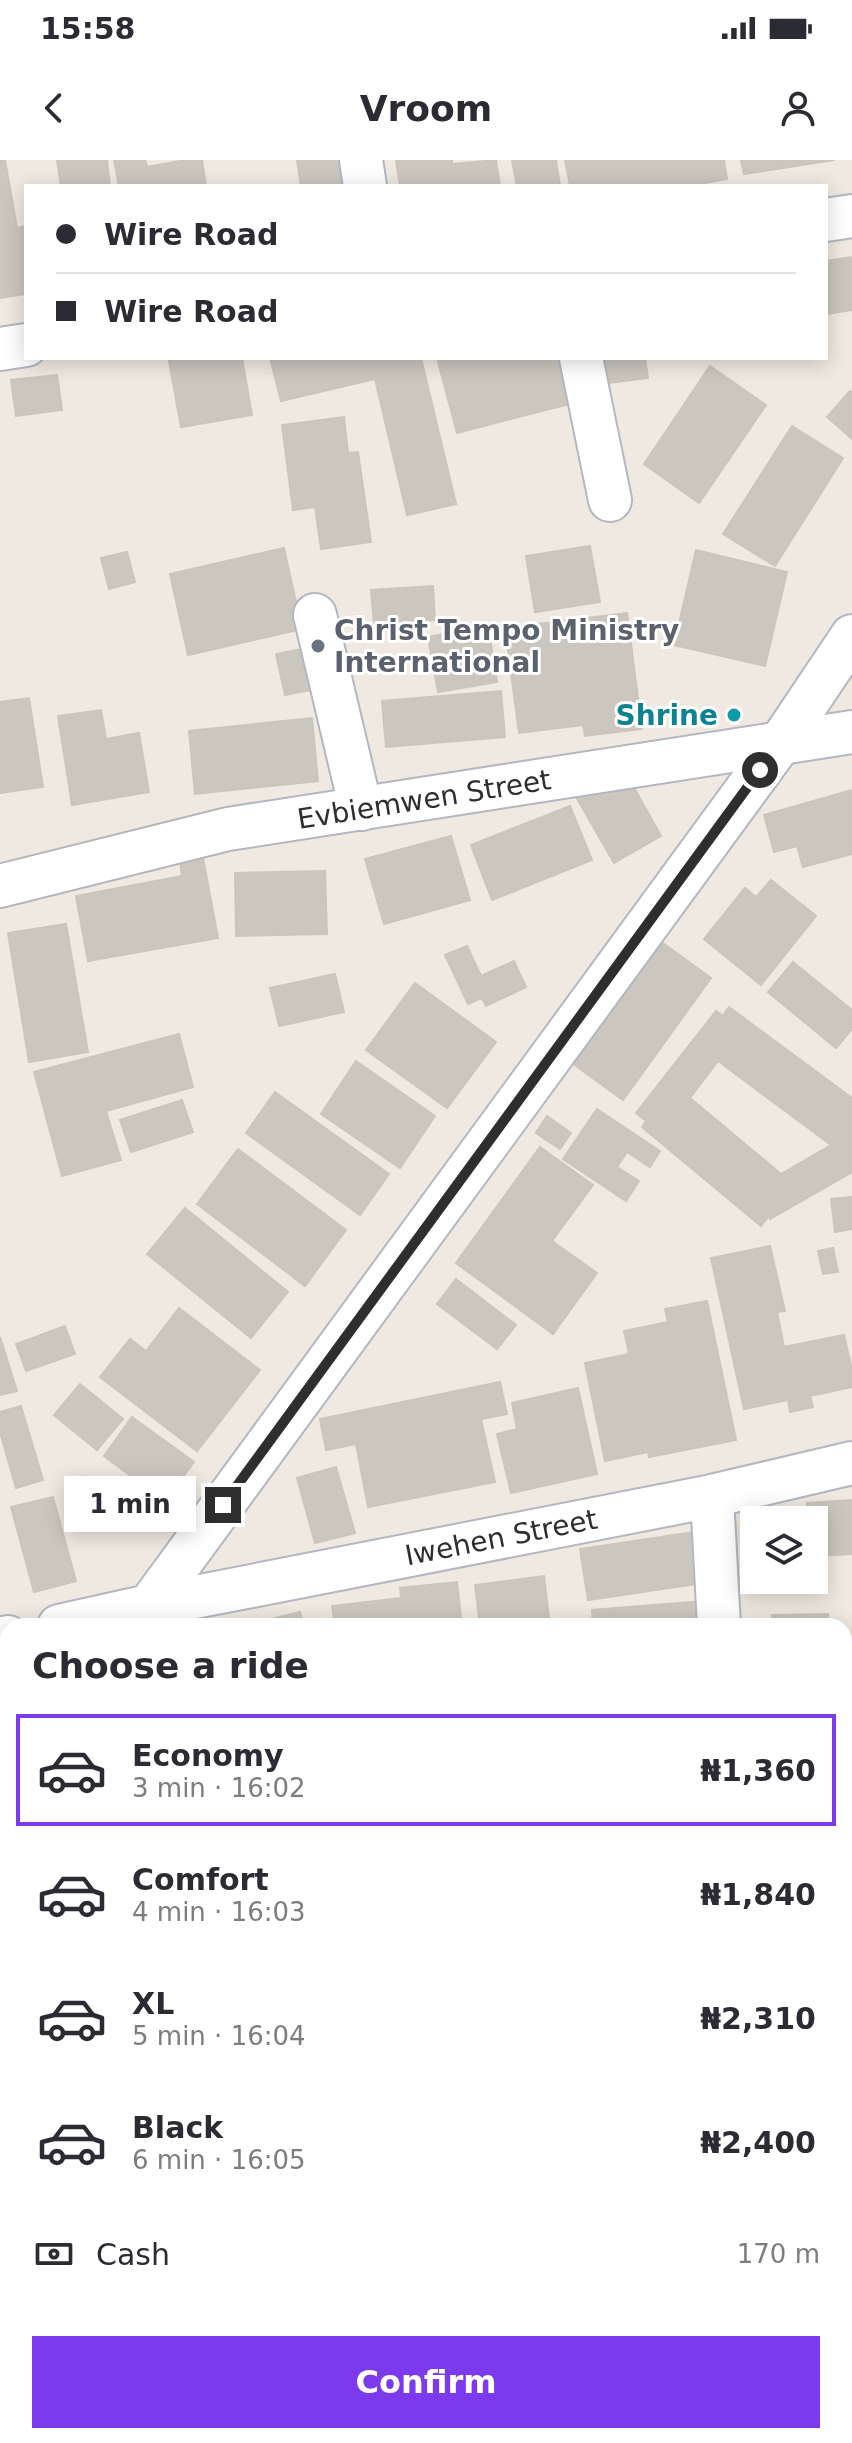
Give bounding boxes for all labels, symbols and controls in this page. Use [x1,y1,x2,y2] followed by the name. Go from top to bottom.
[40,11,136,46] text: 15:58
[32,86,76,130] icon: back
[776,86,820,130] icon: person
[360,88,492,129] text: Vroom
[104,217,278,252] text: Wire Road
[104,294,278,329] text: Wire Road
[334,614,679,679] place label: Christ Tempo Ministry International
[309,637,327,655] marker: Christ Tempo Ministry International
[616,699,718,732] place label: Shrine
[725,706,743,724] marker: Shrine
[742,752,778,788] route start
[295,763,553,836] street label: Evbiemwen Street
[63,1477,195,1533] callout: 1 min
[205,1487,241,1523] route end
[89,1489,171,1519] text: 1 min
[402,1503,600,1572] street label: Iwehen Street
[740,1506,828,1594] map controls
[740,1506,828,1594] button: layers
[32,1645,309,1686] text: Choose a ride
[36,1734,108,1806] icon: car
[132,1738,284,1773] text: Economy
[700,1753,816,1788] text: ₦1,360
[132,1773,306,1803] text: 3 min · 16:02
[36,1858,108,1930] icon: car
[132,1862,269,1897] text: Comfort
[700,1877,816,1912] text: ₦1,840
[132,1897,306,1927] text: 4 min · 16:03
[36,1982,108,2054] icon: car
[132,1986,174,2021] text: XL
[700,2001,816,2036] text: ₦2,310
[132,2021,306,2051] text: 5 min · 16:04
[36,2106,108,2178] icon: car
[132,2110,223,2145] text: Black
[700,2125,816,2160] text: ₦2,400
[132,2145,306,2175] text: 6 min · 16:05
[32,2232,76,2276] icon: cash
[96,2237,170,2272] text: Cash
[737,2239,820,2269] text: 170 m
[32,2336,820,2428] button: Confirm

